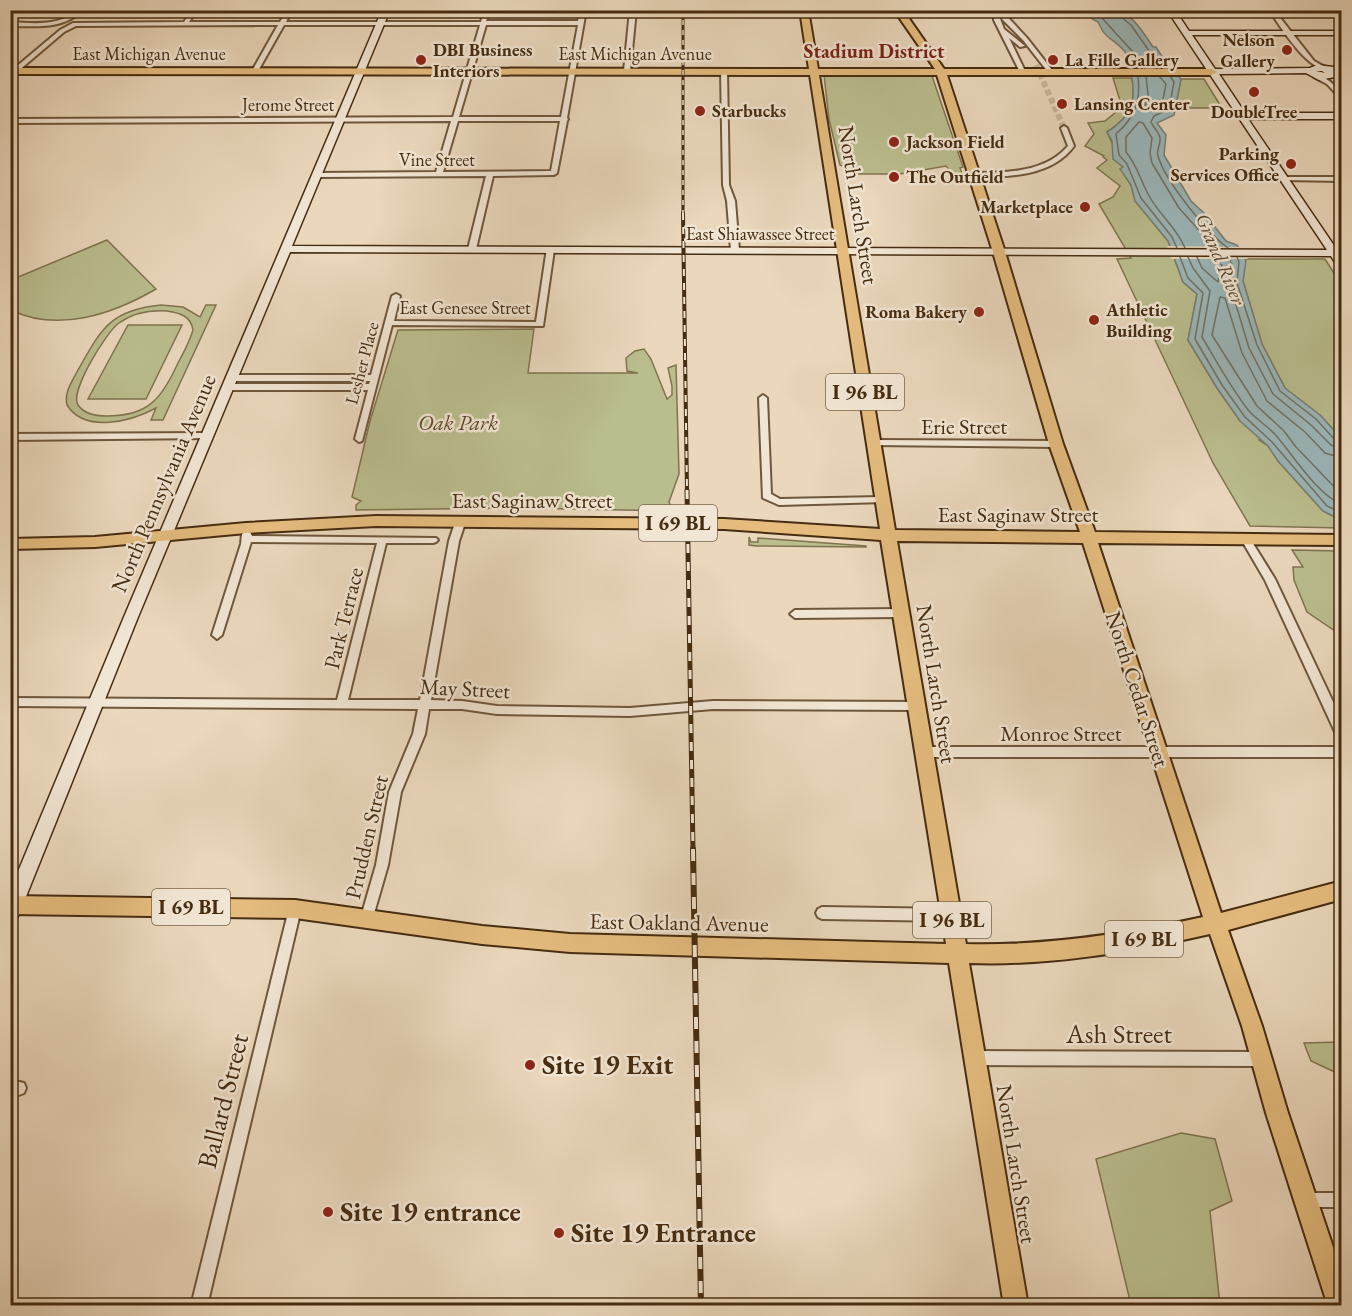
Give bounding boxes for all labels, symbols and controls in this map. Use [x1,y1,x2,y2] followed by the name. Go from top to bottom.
[1221,28,1275,72] place label: Nelson Gallery
[433,38,533,82] place label: DBI Business Interiors
[804,38,945,64] district label: Stadium District
[72,42,226,65] street label: East Michigan Avenue
[558,42,712,65] street label: East Michigan Avenue
[1280,43,1294,57] marker: Nelson Gallery
[1065,48,1179,71] place label: La Fille Gallery
[414,53,428,67] marker: DBI Business Interiors
[1046,53,1060,67] marker: La Fille Gallery
[1247,85,1261,99] marker: DoubleTree
[1074,92,1190,115] place label: Lansing Center
[240,93,334,116] street label: Jerome Street
[1055,97,1069,111] marker: Lansing Center
[712,99,786,122] place label: Starbucks
[1211,100,1298,123] place label: DoubleTree
[693,104,707,118] marker: Starbucks
[832,124,885,287] street label: North Larch Street
[904,130,1005,153] place label: Jackson Field
[887,135,901,149] marker: Jackson Field
[1171,142,1280,186] place label: Parking Services Office
[399,148,475,171] street label: Vine Street
[1284,157,1298,171] marker: Parking Services Office
[906,165,1004,188] place label: The Outfield
[887,170,901,184] marker: The Outfield
[980,195,1073,218] place label: Marketplace
[1078,200,1092,214] marker: Marketplace
[1190,209,1252,310] water label: Grand River
[686,222,835,245] street label: East Shiawassee Street
[399,296,531,319] street label: East Genesee Street
[1105,298,1173,342] place label: Athletic Building
[865,300,967,323] place label: Roma Bakery
[972,305,986,319] marker: Roma Bakery
[1087,313,1101,327] marker: Athletic Building
[339,319,384,407] street label: Lesher Place
[104,369,223,597] street label: North Pennsylvania Avenue
[826,374,904,410] road number: I 96 BL
[418,408,498,437] park label: Oak Park
[921,412,1007,441] street label: Erie Street
[452,486,612,515] street label: East Saginaw Street
[938,500,1098,529] street label: East Saginaw Street
[639,505,717,541] road number: I 69 BL
[317,564,370,672] street label: Park Terrace
[910,603,963,766] street label: North Larch Street
[1099,608,1176,771] street label: North Cedar Street
[419,672,511,705] street label: May Street
[1000,719,1122,748] street label: Monroe Street
[338,772,395,902] street label: Prudden Street
[152,889,230,925] road number: I 69 BL
[913,902,991,938] road number: I 96 BL
[589,906,769,939] street label: East Oakland Avenue
[1105,921,1183,957] road number: I 69 BL
[1065,1016,1173,1051] street label: Ash Street
[189,1029,256,1172] street label: Ballard Street
[542,1047,673,1082] place label: Site 19 Exit
[523,1058,537,1072] marker: Site 19 Exit
[990,1083,1043,1246] street label: North Larch Street
[340,1194,521,1229] place label: Site 19 entrance
[321,1205,335,1219] marker: Site 19 entrance
[571,1215,756,1250] place label: Site 19 Entrance
[552,1226,566,1240] marker: Site 19 Entrance

